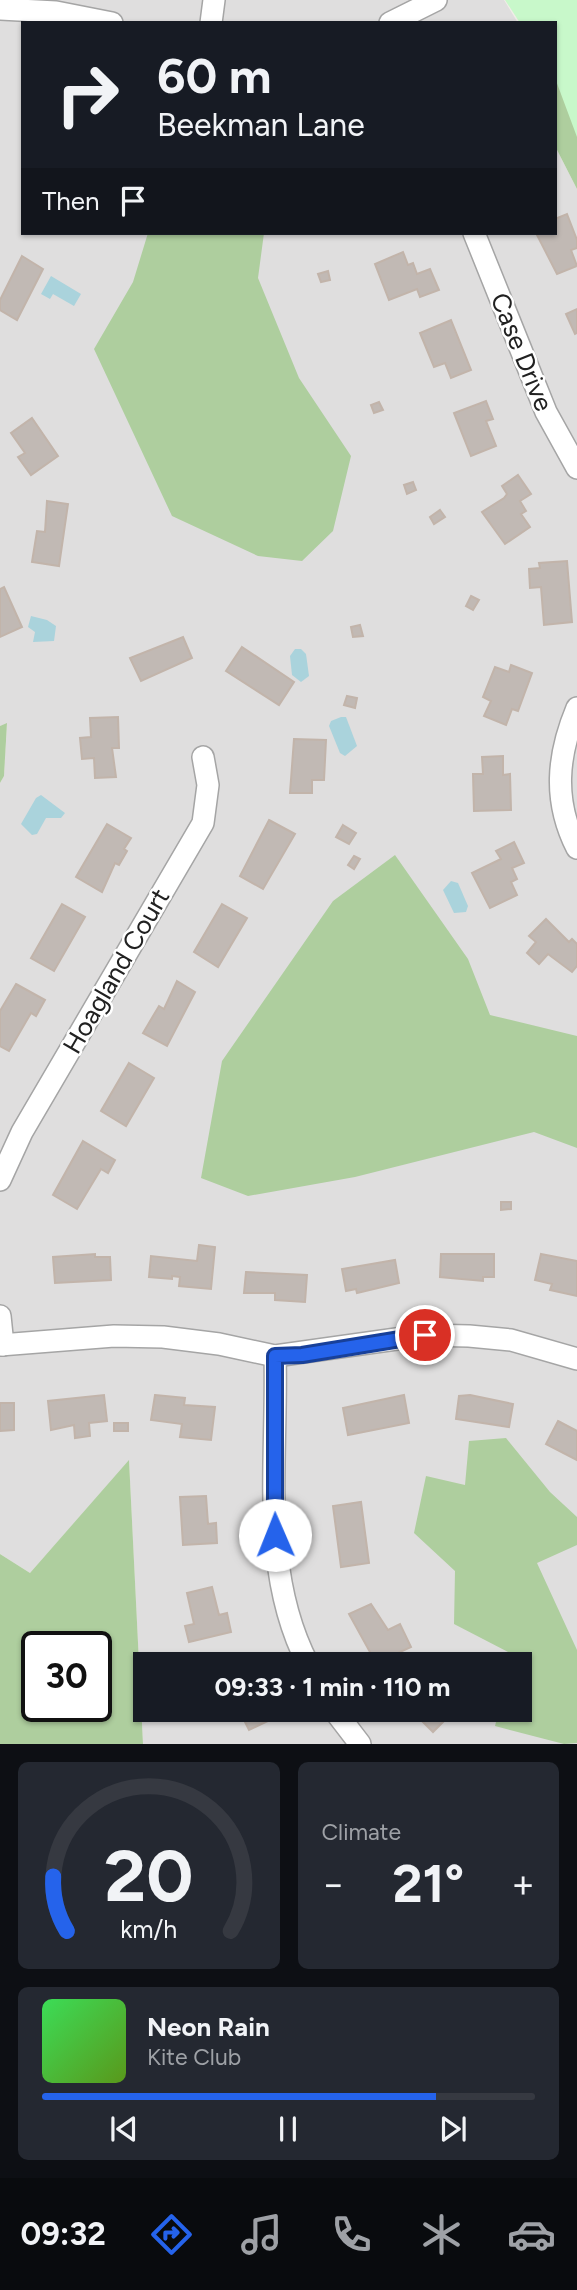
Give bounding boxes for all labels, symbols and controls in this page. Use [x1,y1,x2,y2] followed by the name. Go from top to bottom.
[157,46,272,105] text: 60 m
[42,49,133,140] icon: right
[157,106,365,144] text: Beekman Lane
[114,182,152,220] icon: arrive
[42,185,100,217] text: Then
[484,288,560,416] street label: Case Drive
[56,883,176,1059] street label: Hoagland Court
[395,1305,455,1365] pin
[406,1316,444,1354] icon: arrive
[238,1498,312,1572] position arrow
[21,1631,112,1722] speed limit sign: 30
[214,1671,451,1703] text: 09:33 · 1 min · 110 m
[322,1818,401,1846] text: Climate
[104,1833,193,1920] text: 20
[392,1853,464,1915] text: 21°
[322,1861,345,1907] text: −
[511,1861,535,1907] text: +
[120,1914,177,1944] text: km/h
[147,2011,270,2043] text: Neon Rain
[147,2043,241,2071] text: Kite Club
[105,2110,143,2148] icon: previous
[269,2110,307,2148] icon: pause
[434,2110,472,2148] icon: next
[147,2210,196,2259] icon: directions
[237,2210,286,2259] icon: music
[327,2210,376,2259] icon: phone
[417,2210,466,2259] icon: climate
[507,2210,556,2259] icon: car
[21,2215,106,2253] text: 09:32

